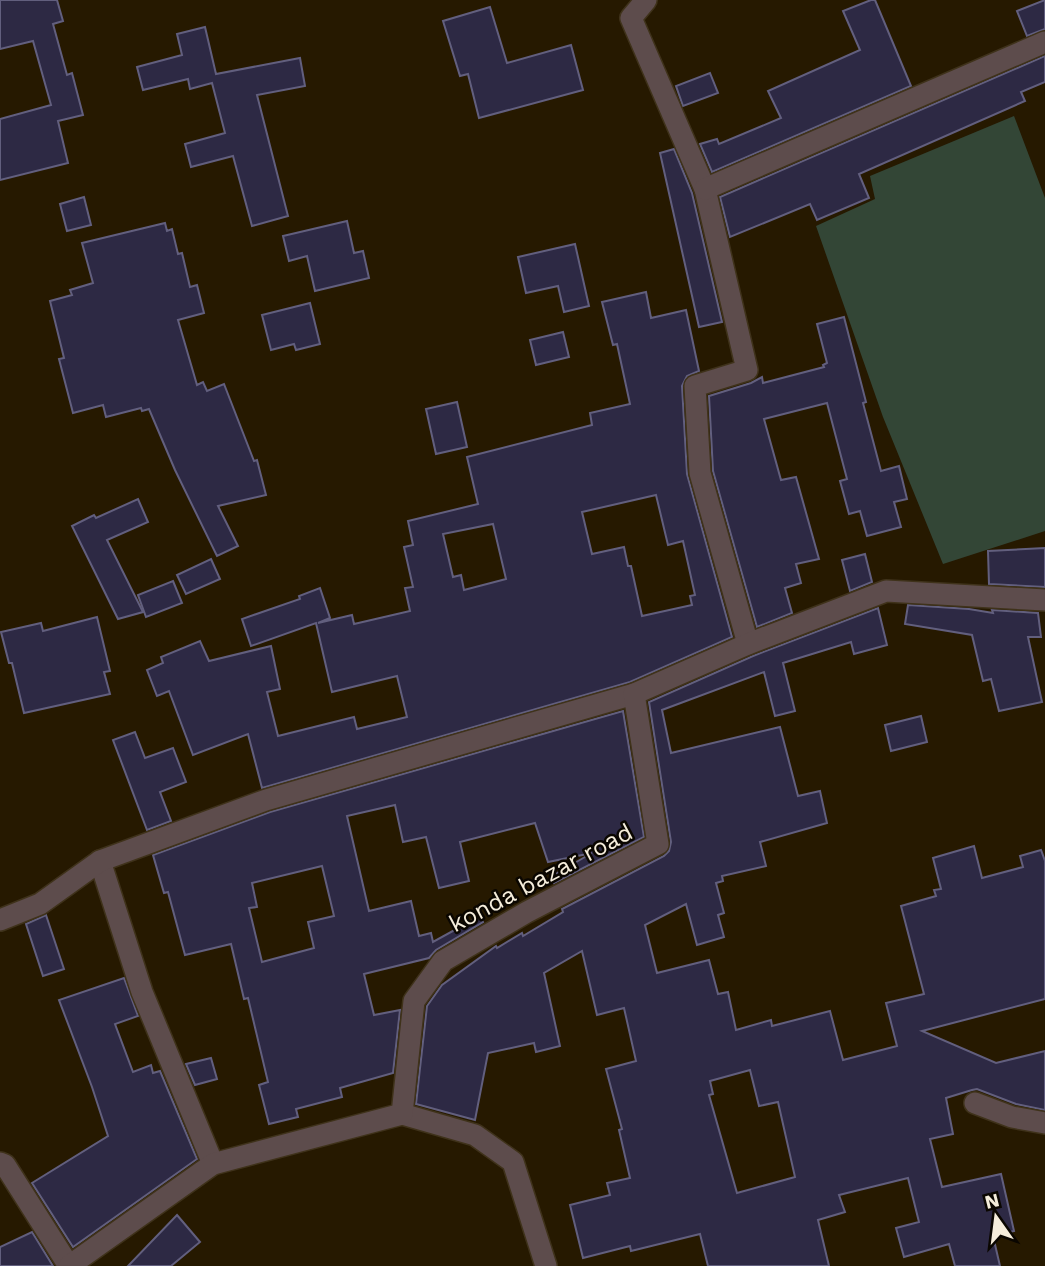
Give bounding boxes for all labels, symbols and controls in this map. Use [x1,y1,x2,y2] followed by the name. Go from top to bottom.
[445,818,637,938] street label: konda bazar road
[961,1182,1031,1252] north arrow
[982,1188,1002,1214] text: N

